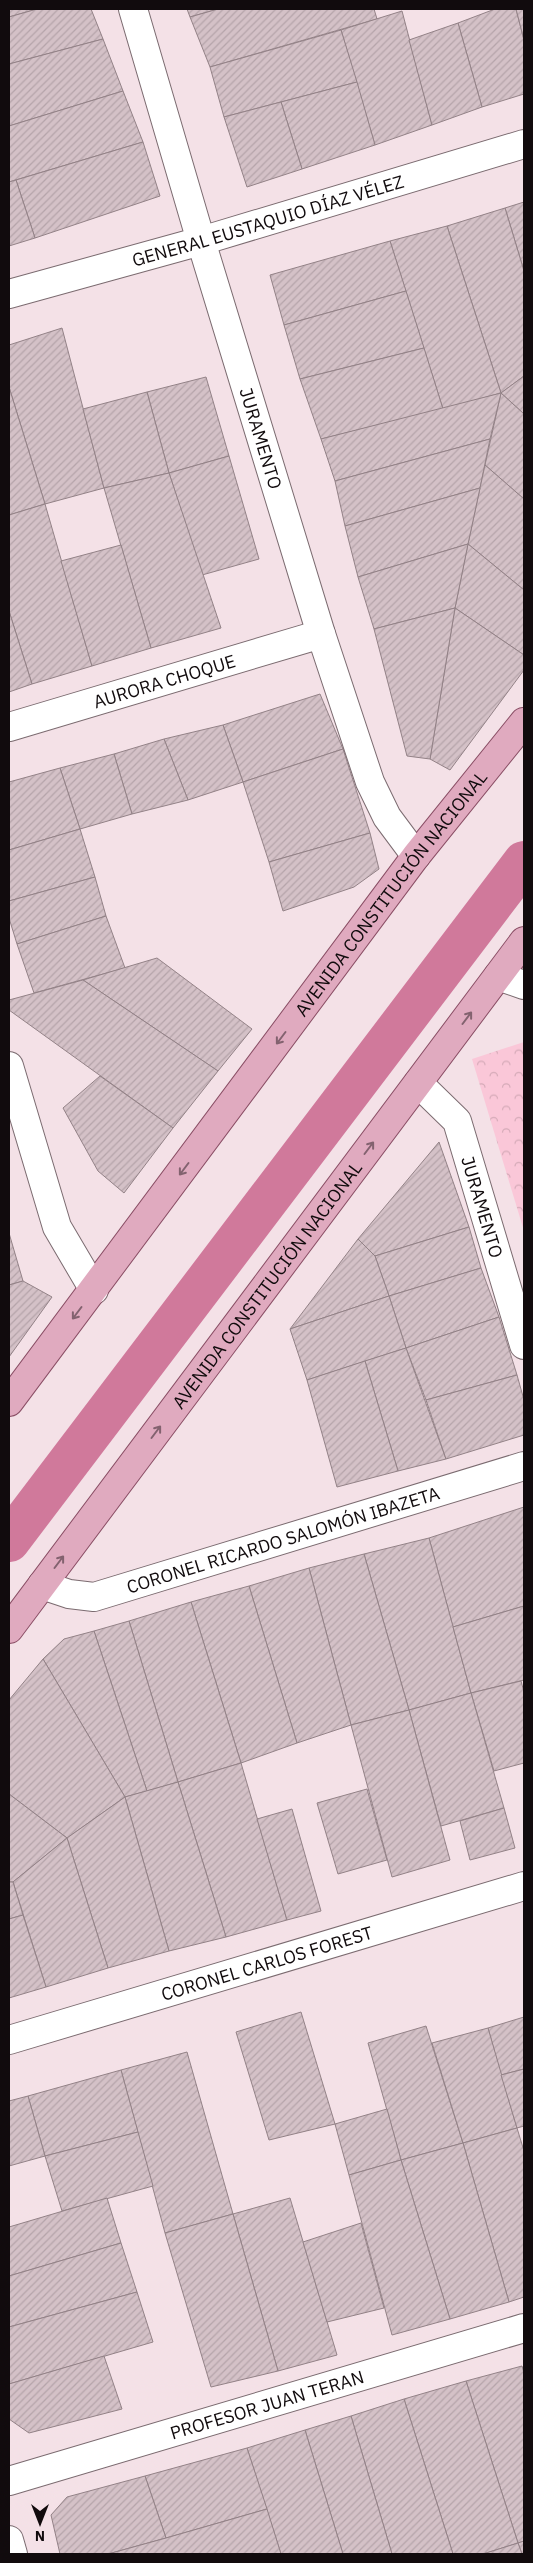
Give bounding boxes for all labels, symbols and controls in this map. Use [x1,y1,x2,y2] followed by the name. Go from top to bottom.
[129,169,406,271] street label: GENERAL EUSTAQUIO DÍAZ VÉLEZ
[235,385,288,492] street label: JURAMENTO
[90,649,238,713] street label: AURORA CHOQUE
[289,766,492,1020] street label: AVENIDA CONSTITUCIÓN NACIONAL
[461,1012,472,1025] one-way arrow
[276,1031,286,1045] one-way arrow
[364,1141,374,1155] one-way arrow
[457,1153,509,1260] street label: JURAMENTO
[167,1157,367,1413] street label: AVENIDA CONSTITUCIÓN NACIONAL
[179,1162,189,1176] one-way arrow
[71,1306,82,1319] one-way arrow
[151,1426,162,1439] one-way arrow
[124,1481,442,1598] street label: CORONEL RICARDO SALOMÓN IBAZETA
[54,1555,64,1569] one-way arrow
[158,1920,375,2005] street label: CORONEL CARLOS FOREST
[167,2365,366,2444] street label: PROFESOR JUAN TERAN
[15,2498,65,2548] north arrow
[35,2527,45,2545] text: N

